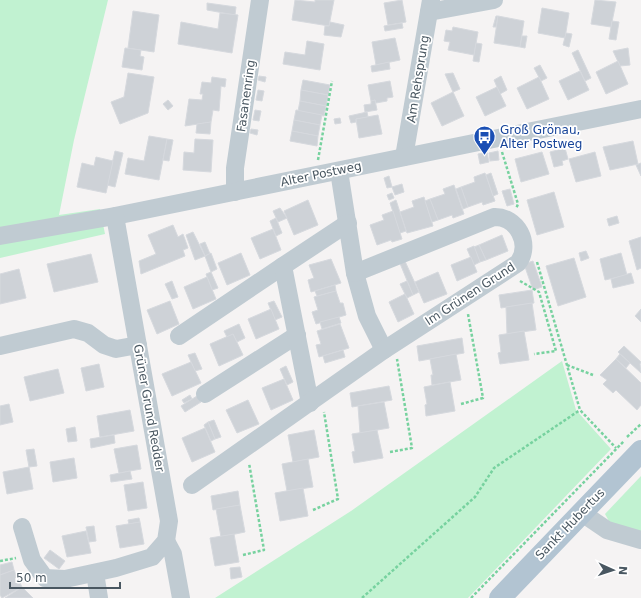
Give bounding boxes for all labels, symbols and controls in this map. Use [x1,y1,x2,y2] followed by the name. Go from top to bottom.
[404,34,432,124] street label: Am Rehsprung
[234,59,258,133] street label: Fasanenring
[500,123,582,151] place label: Groß Grönau, Alter Postweg
[471,124,497,157] bus stop icon: Groß Grönau, Alter Postweg
[279,159,363,189] street label: Alter Postweg
[422,260,518,328] street label: Im Grünen Grund
[131,343,167,473] street label: Grüner Grund Redder
[533,486,607,562] street label: Sankt Hubertus
[593,550,633,590] north arrow
[10,564,120,590] scale bar
[616,566,629,575] text: N
[16,571,47,585] text: 50 m

